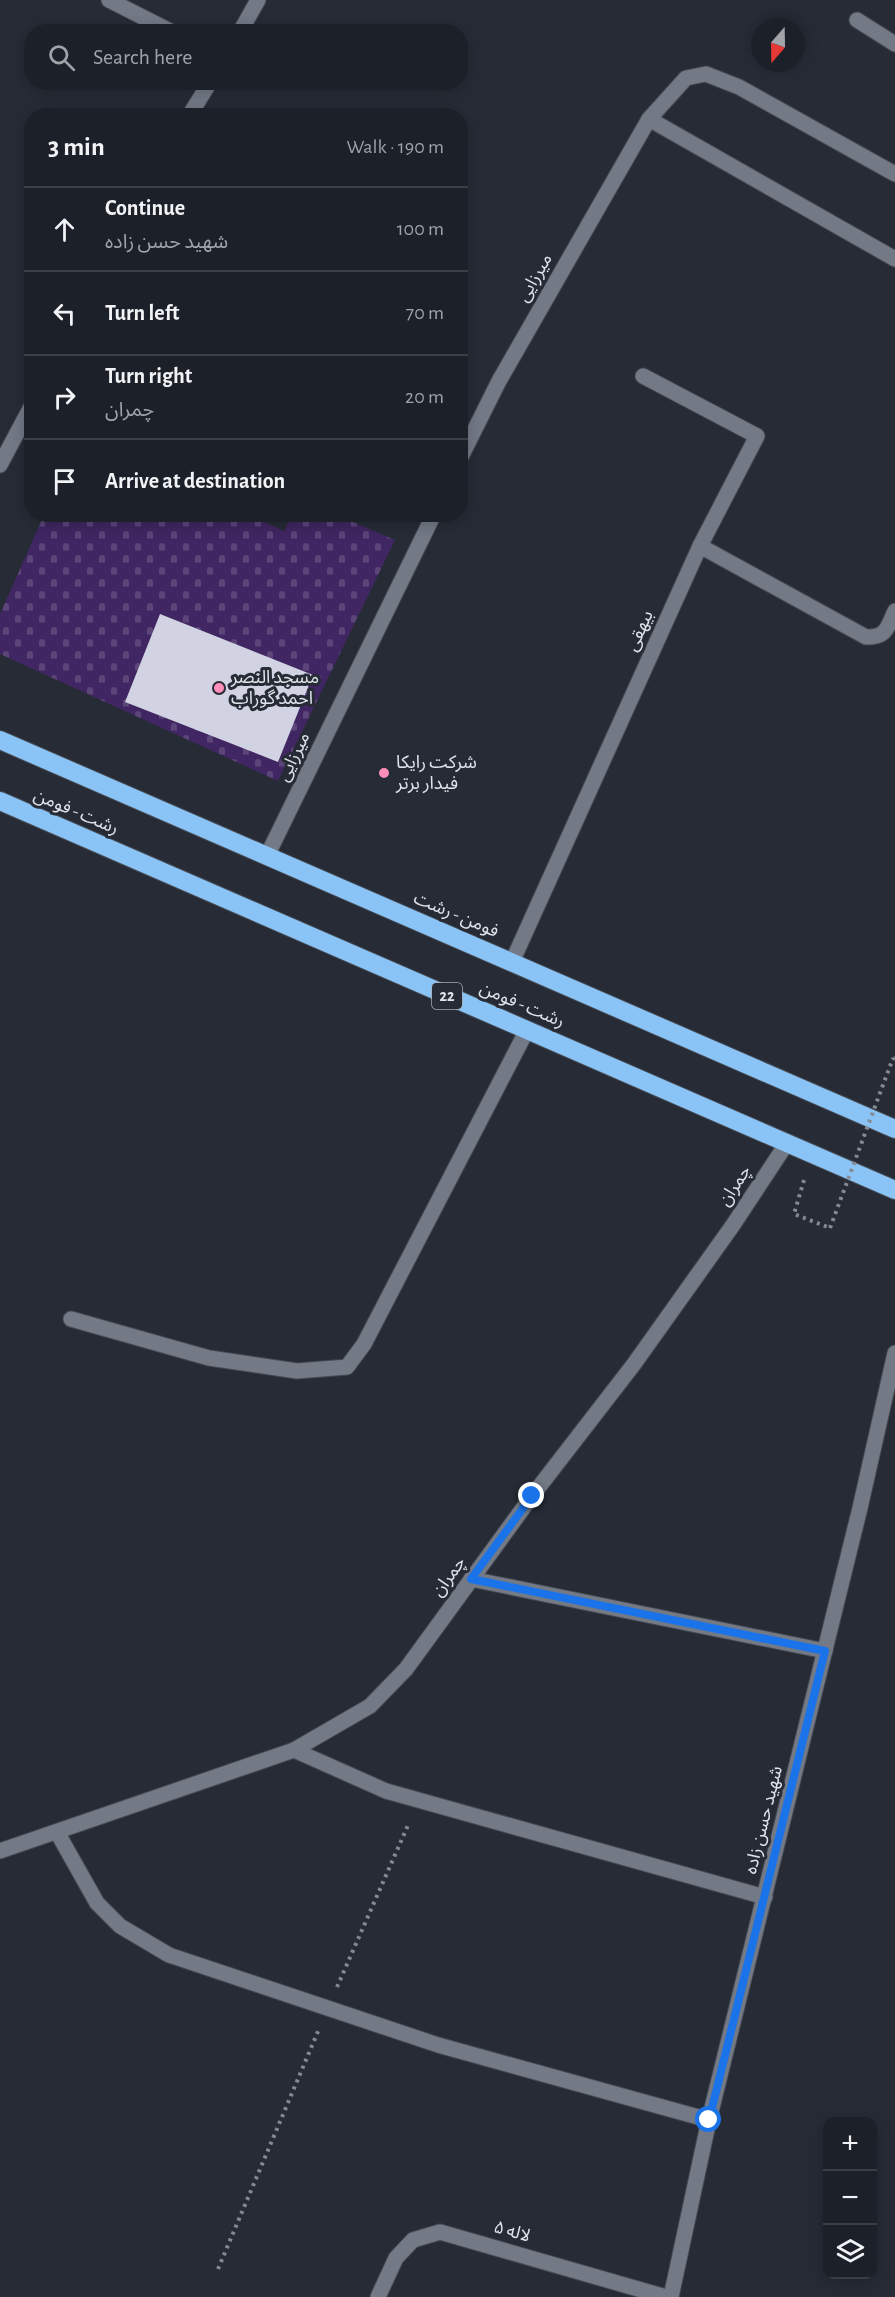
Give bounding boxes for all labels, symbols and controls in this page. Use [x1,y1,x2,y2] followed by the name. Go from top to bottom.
[751,18,805,72] north arrow
[24,24,468,90] search box
[45,41,78,74] icon: search
[93,46,192,68] text: Search here
[48,134,105,160] text: 3 min
[347,137,444,157] text: Walk · 190 m
[105,197,185,219] text: Continue
[48,213,81,246] icon: ahead
[397,219,444,239] text: 100 m
[105,232,228,252] text: شهید حسن زاده
[514,251,557,306] street label: میرزایی
[48,297,81,330] icon: left
[105,302,179,324] text: Turn left
[406,303,444,323] text: 70 m
[105,365,192,387] text: Turn right
[48,381,81,414] icon: right
[405,387,444,407] text: 20 m
[105,400,154,420] text: چمران
[48,465,81,498] icon: arrive
[105,470,285,492] text: Arrive at destination
[623,608,658,655] street label: بیهقی
[230,669,319,709] place label: مسجد النصر احمد گوراب
[212,681,226,695] marker: مسجد النصر احمد گوراب
[274,730,314,785] street label: میرزایی
[395,754,477,794] place label: شرکت رایکا فیدار برتر
[377,766,391,780] marker: شرکت رایکا فیدار برتر
[30,786,121,839] street label: رشت - فومن
[410,889,501,942] street label: فومن - رشت
[476,979,567,1032] street label: رشت - فومن
[432,983,462,1009] road number: 22
[715,1163,755,1210] street label: چمران
[518,1482,544,1508] route end
[429,1554,470,1601] street label: چمران
[742,1764,787,1876] street label: شهید حسن زاده
[695,2106,721,2132] route start
[823,2117,877,2279] map controls
[823,2117,877,2171] button: +
[823,2171,877,2225] button: −
[492,2218,532,2246] street label: لاله ۵
[823,2225,877,2279] button: layers

